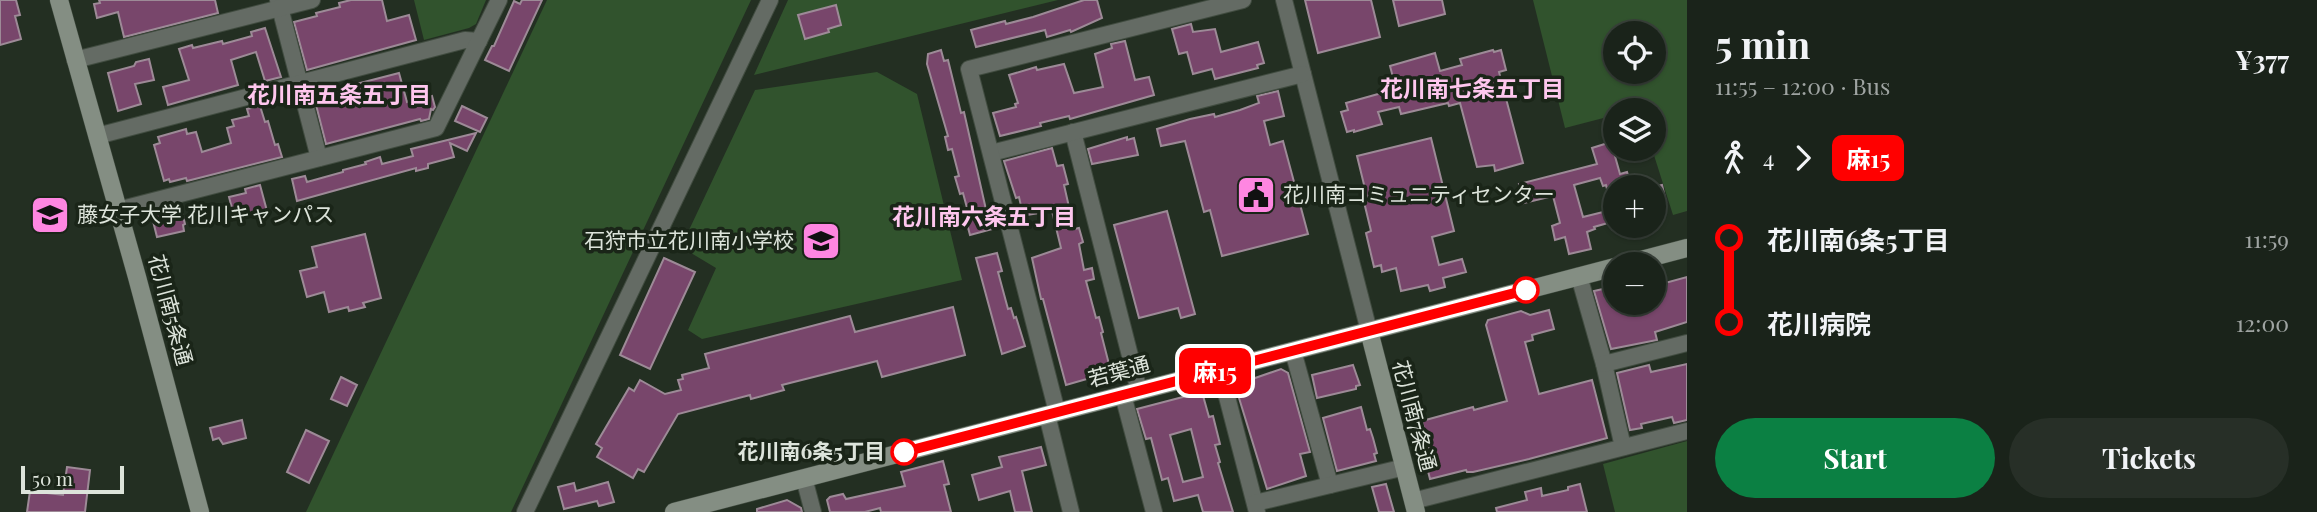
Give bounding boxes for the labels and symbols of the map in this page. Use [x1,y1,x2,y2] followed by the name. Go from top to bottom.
[1380,72,1564,103] district label: 花川南七条五丁目
[247,78,431,109] district label: 花川南五条五丁目
[1235,174,1277,216] public building icon: 花川南コミュニティセンター
[1283,179,1555,207] place label: 花川南コミュニティセンター
[29,194,71,236] school or university icon: 藤女子大学 花川キャンパス
[77,199,334,227] place label: 藤女子大学 花川キャンパス
[892,200,1076,231] district label: 花川南六条五丁目
[800,220,842,262] school or university icon: 石狩市立花川南小学校
[584,225,794,253] place label: 石狩市立花川南小学校
[144,251,200,368] street label: 花川南5条通
[1513,277,1539,303] unlabelled marker
[1084,348,1153,392] street label: 若葉通
[1175,348,1255,394] line badge: 麻15
[1388,357,1444,474] street label: 花川南7条通
[738,436,885,464] place label: 花川南6条5丁目
[891,439,917,465] marker: 花川南6条5丁目
[21,463,124,495] scale bar

